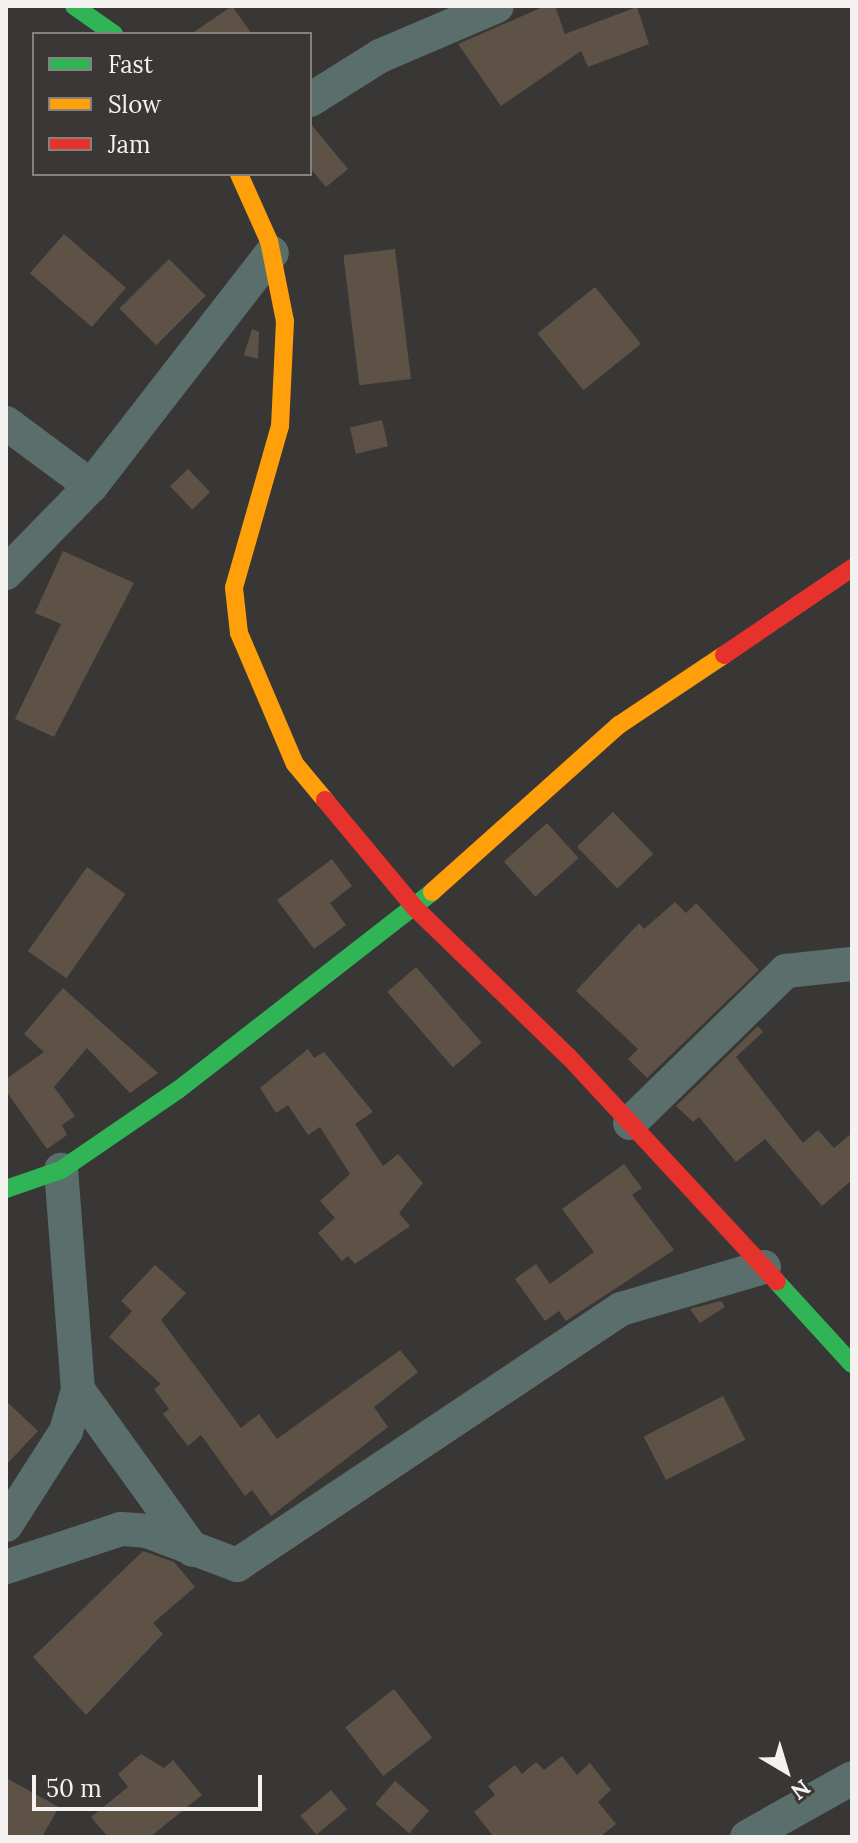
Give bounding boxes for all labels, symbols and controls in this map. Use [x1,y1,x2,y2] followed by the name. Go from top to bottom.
[32,32,312,176] legend
[108,49,153,80] text: Fast
[108,89,161,120] text: Slow
[108,129,150,160] text: Jam
[746,1731,826,1811] north arrow
[36,1759,266,1809] scale bar
[46,1773,102,1804] text: 50 m
[785,1774,816,1806] text: N

